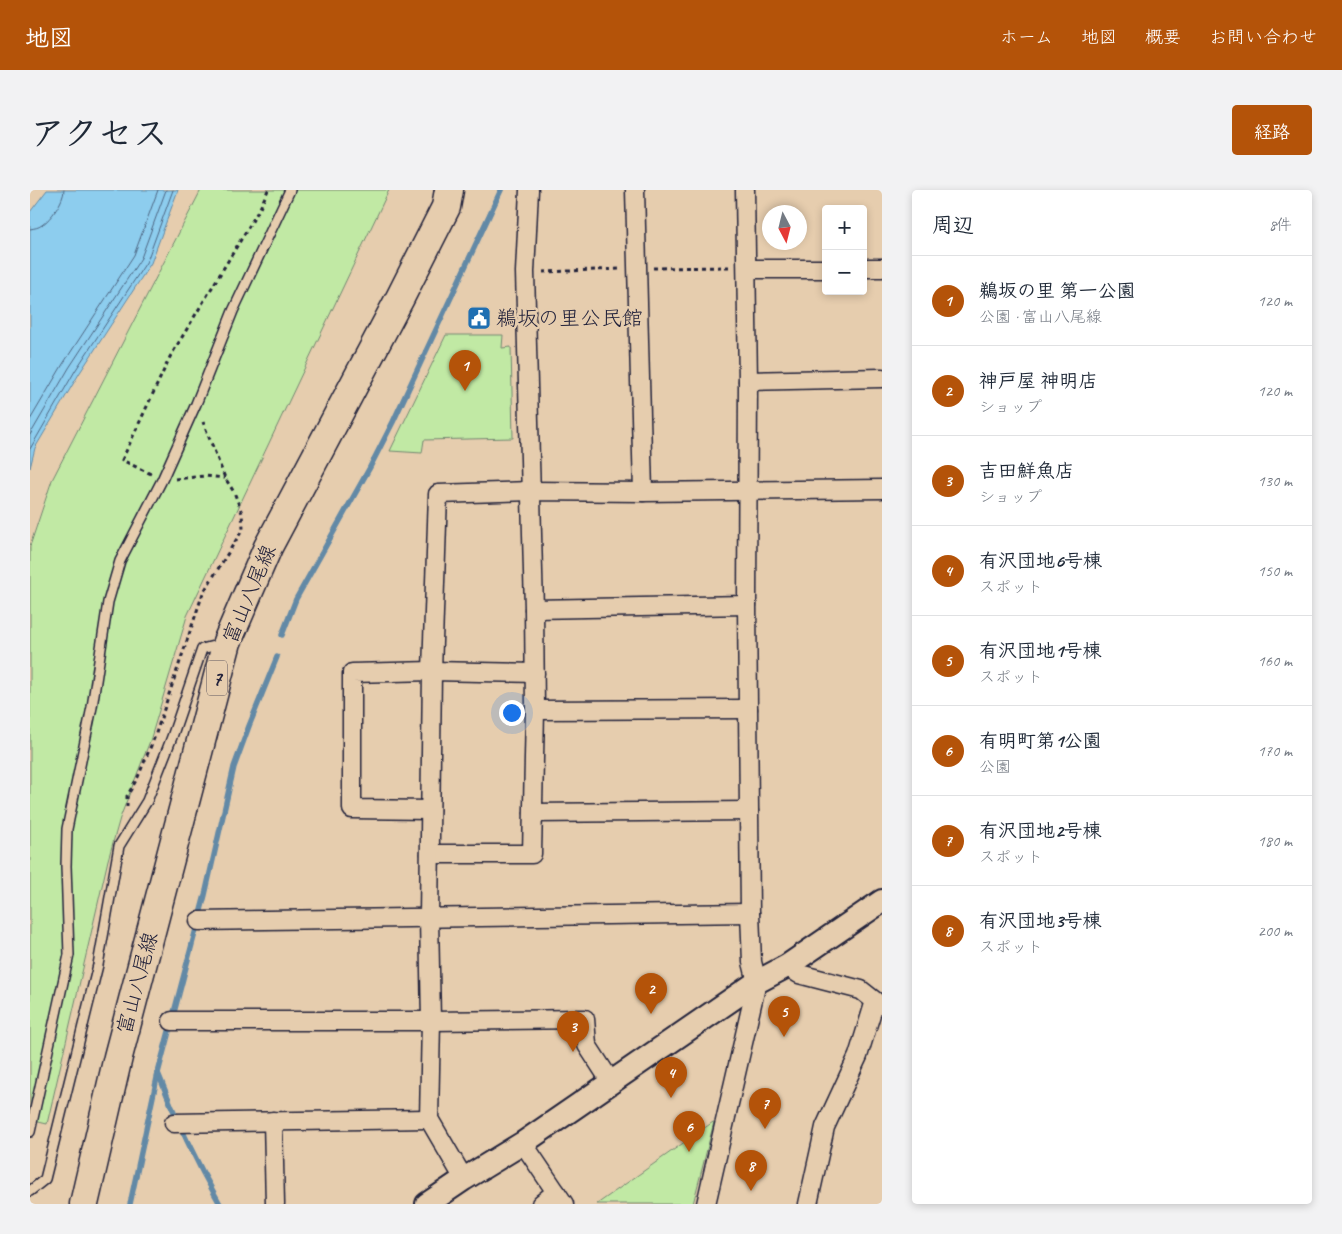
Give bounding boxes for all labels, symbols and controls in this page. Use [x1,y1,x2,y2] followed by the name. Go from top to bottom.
[25,23,73,53] text: 地図
[1000,26,1053,48] text: ホーム
[1081,26,1117,48] text: 地図
[1145,26,1181,48] text: 概要
[1209,26,1317,48] text: お問い合わせ
[1232,105,1312,155] button: 経路
[30,111,168,156] text: アクセス
[762,205,807,250] north arrow
[822,205,867,295] map controls
[822,205,867,250] button: +
[932,212,974,238] text: 周辺
[1269,215,1292,235] text: 8件
[822,250,867,295] button: −
[979,279,1136,303] text: 鵜坂の里 第一公園
[944,291,952,311] text: 1
[1258,291,1292,311] text: 120 m
[466,305,492,331] public building icon: 鵜坂の里公民館
[496,305,643,331] place label: 鵜坂の里公民館
[979,307,1102,327] text: 公園 · 富山八尾線
[449,350,481,391] pin: 1
[979,369,1098,393] text: 神戸屋 神明店
[944,381,952,401] text: 2
[1258,381,1292,401] text: 120 m
[979,397,1042,417] text: ショップ
[979,459,1074,483] text: 吉田鮮魚店
[944,471,952,491] text: 3
[1258,471,1292,491] text: 130 m
[979,487,1042,507] text: ショップ
[217,541,281,647] street label: 富山八尾線
[979,549,1102,573] text: 有沢団地6号棟
[944,561,952,581] text: 4
[1258,561,1292,581] text: 150 m
[979,577,1043,597] text: スポット
[979,639,1102,663] text: 有沢団地1号棟
[945,651,951,671] text: 5
[1258,651,1292,671] text: 160 m
[207,660,227,696] road number: 7
[979,667,1043,687] text: スポット
[499,700,525,726] your location
[979,729,1102,753] text: 有明町第1公園
[944,741,952,761] text: 6
[1258,741,1292,761] text: 170 m
[979,757,1011,777] text: 公園
[979,819,1102,843] text: 有沢団地2号棟
[944,831,952,851] text: 7
[1258,831,1292,851] text: 180 m
[979,847,1043,867] text: スポット
[979,909,1102,933] text: 有沢団地3号棟
[944,921,952,941] text: 8
[1258,921,1292,941] text: 200 m
[111,929,163,1037] street label: 富山八尾線
[979,937,1043,957] text: スポット
[635,973,667,1014] pin: 2
[768,996,800,1037] pin: 5
[557,1011,589,1052] pin: 3
[655,1057,687,1098] pin: 4
[749,1088,781,1129] pin: 7
[673,1111,705,1152] pin: 6
[735,1150,767,1191] pin: 8

